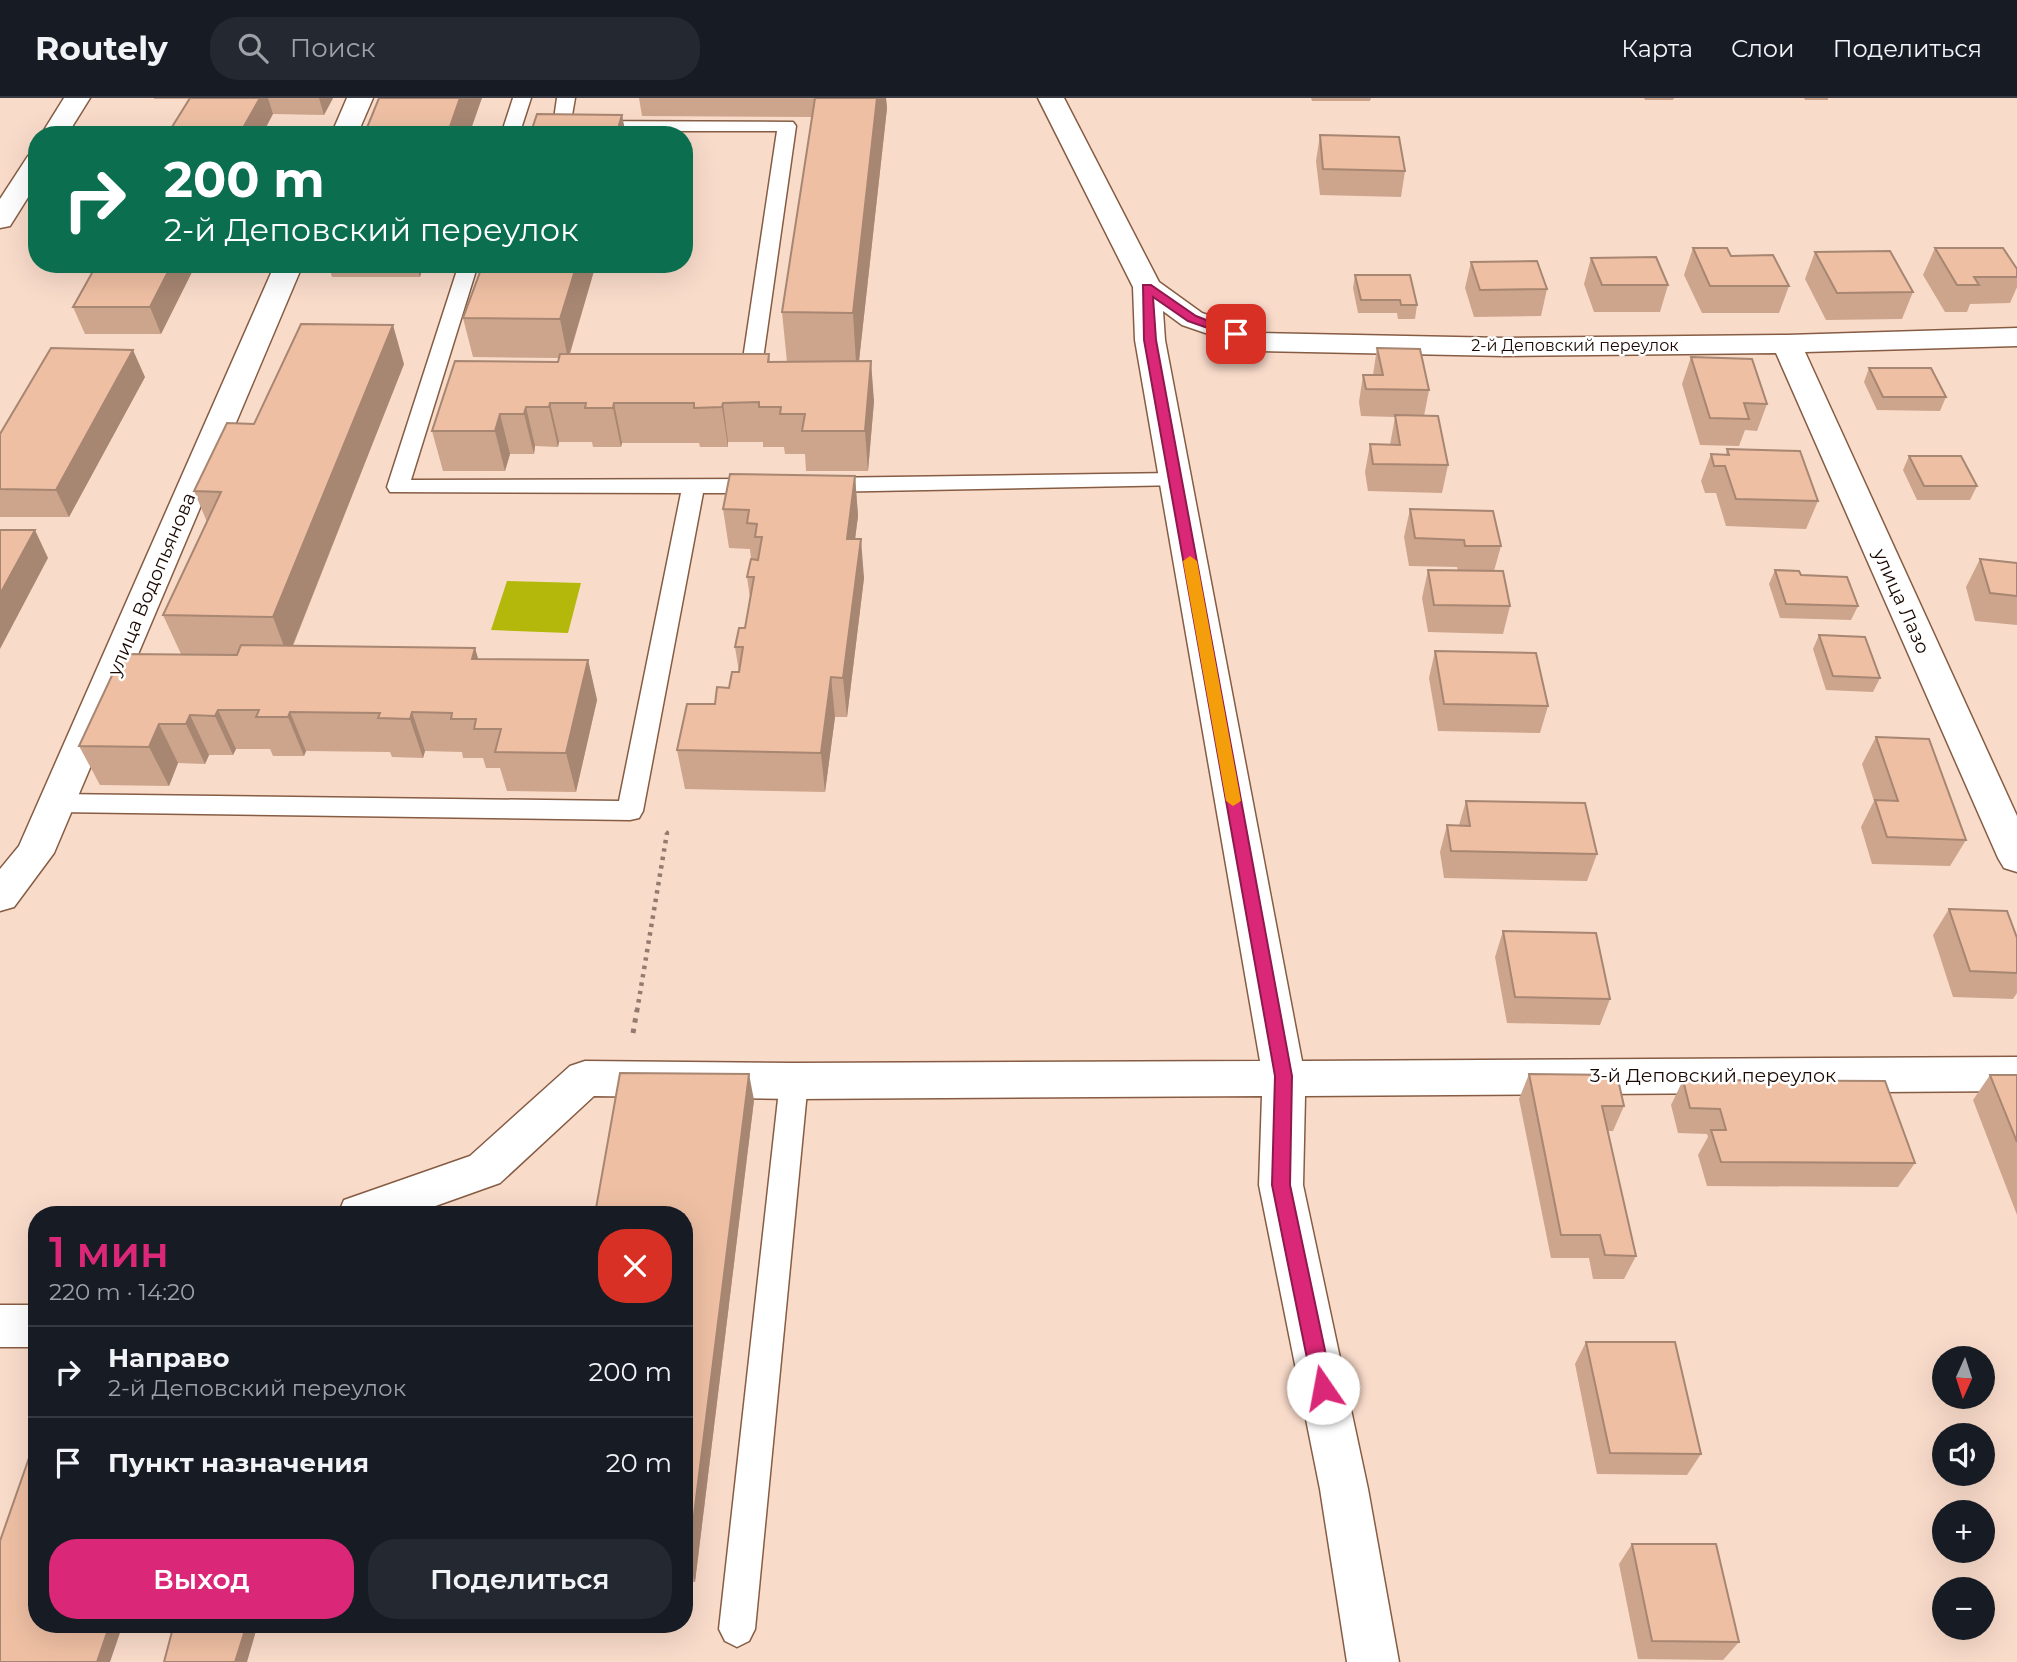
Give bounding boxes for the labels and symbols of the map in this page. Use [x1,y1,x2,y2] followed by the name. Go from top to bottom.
[1206,304,1266,364] pin
[1471,336,1679,355] street label: 2-й Деповский переулок
[102,489,200,680] street label: улица Водопьянова
[1868,544,1935,657] street label: улица Лазо
[1590,1064,1836,1087] street label: 3-й Деповский переулок
[1932,1346,1995,1409] north arrow
[1286,1351,1360,1425] position arrow

